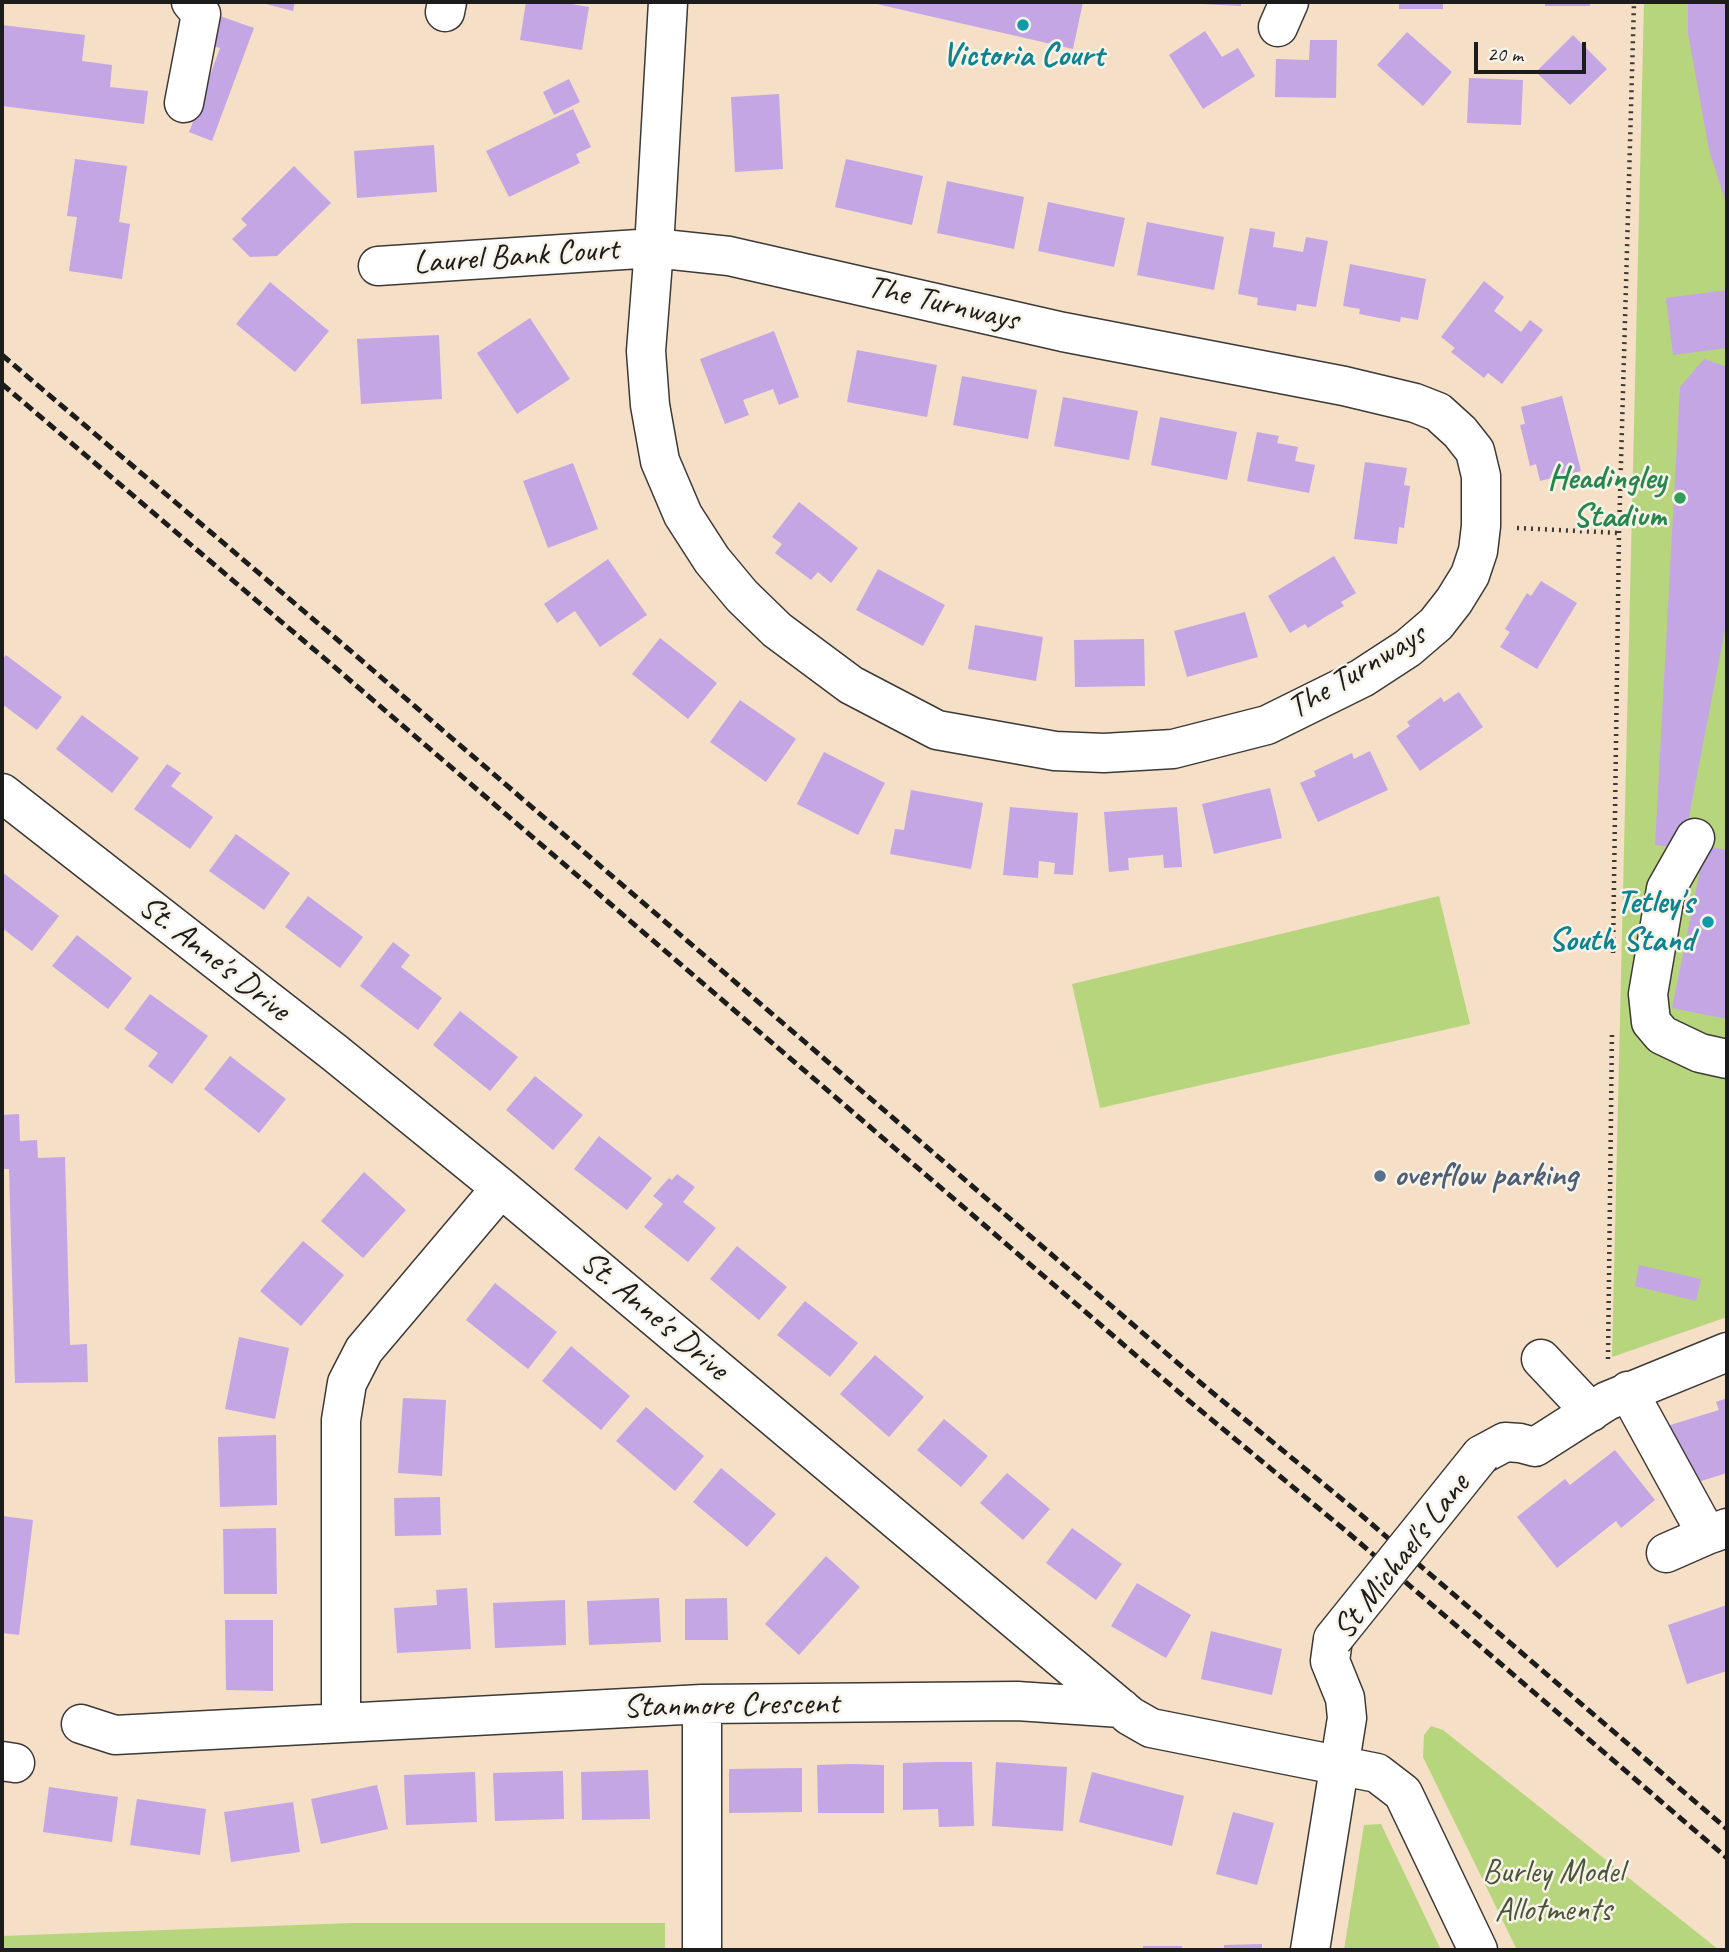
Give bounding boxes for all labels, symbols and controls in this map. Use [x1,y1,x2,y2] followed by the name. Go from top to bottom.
[1015,17,1031,33] marker: Victoria Court
[1477,28,1589,72] scale bar
[942,36,1104,76] place label: Victoria Court
[1487,41,1523,67] text: 20 m
[412,230,620,284] street label: Laurel Bank Court
[864,267,1022,341] street label: The Turnways
[1547,459,1666,537] place label: Headingley Stadium
[1672,490,1688,506] marker: Headingley Stadium
[1281,615,1433,729] street label: The Turnways
[1549,883,1694,961] place label: Tetley's South Stand
[130,888,298,1030] street label: St. Anne's Drive
[1700,914,1716,930] marker: Tetley's South Stand
[1394,1156,1577,1196] place label: overflow parking
[1372,1168,1388,1184] marker: overflow parking
[572,1243,736,1389] street label: St. Anne's Drive
[1325,1466,1479,1648] street label: St Michael's Lane
[623,1684,839,1728] street label: Stanmore Crescent
[1482,1853,1624,1931] park label: Burley Model Allotments

